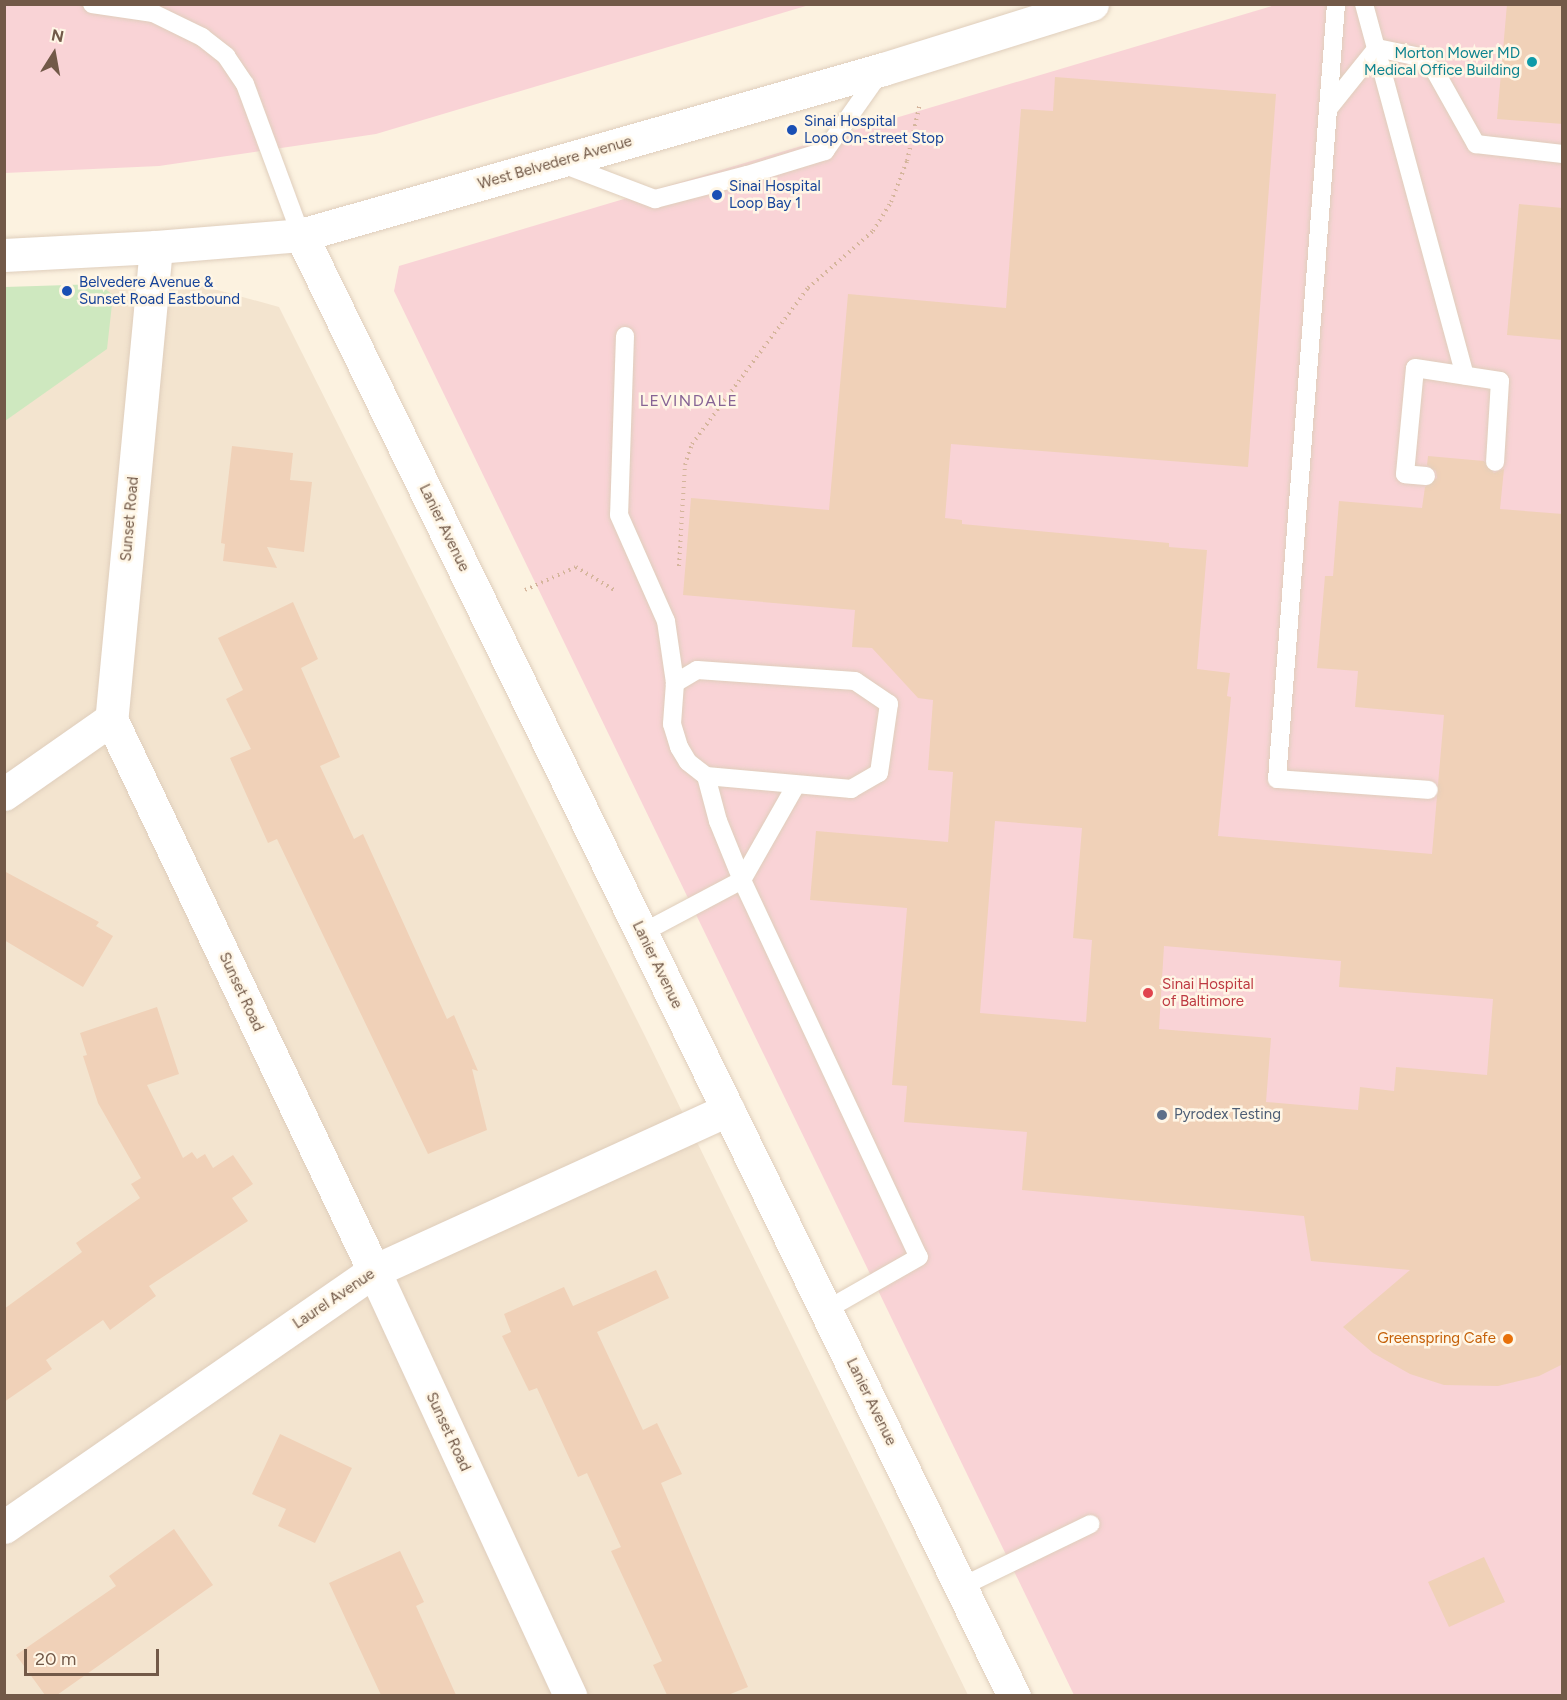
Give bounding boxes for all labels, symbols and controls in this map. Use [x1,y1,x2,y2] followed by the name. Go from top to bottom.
[24,24,84,84] north arrow
[50,25,65,46] text: N
[1364,44,1520,79] place label: Morton Mower MD Medical Office Building
[1525,55,1539,69] marker: Morton Mower MD Medical Office Building
[804,112,944,147] place label: Sinai Hospital Loop On-street Stop
[785,123,799,137] marker: Sinai Hospital Loop On-street Stop
[476,132,634,194] street label: West Belvedere Avenue
[729,177,821,212] place label: Sinai Hospital Loop Bay 1
[710,188,724,202] marker: Sinai Hospital Loop Bay 1
[79,273,240,308] place label: Belvedere Avenue & Sunset Road Eastbound
[60,284,74,298] marker: Belvedere Avenue & Sunset Road Eastbound
[640,391,738,411] district label: LEVINDALE
[117,476,143,562] street label: Sunset Road
[415,481,473,575] street label: Lanier Avenue
[628,918,686,1012] street label: Lanier Avenue
[215,950,267,1034] street label: Sunset Road
[1162,975,1254,1010] place label: Sinai Hospital of Baltimore
[1139,984,1157,1002] marker: Sinai Hospital of Baltimore
[1174,1106,1281,1124] place label: Pyrodex Testing
[1155,1108,1169,1122] marker: Pyrodex Testing
[290,1265,378,1333] street label: Laurel Avenue
[1377,1330,1496,1348] place label: Greenspring Cafe
[1501,1332,1515,1346] marker: Greenspring Cafe
[842,1355,900,1449] street label: Lanier Avenue
[422,1390,474,1474] street label: Sunset Road
[27,1637,162,1675] scale bar
[35,1648,76,1670] text: 20 m

